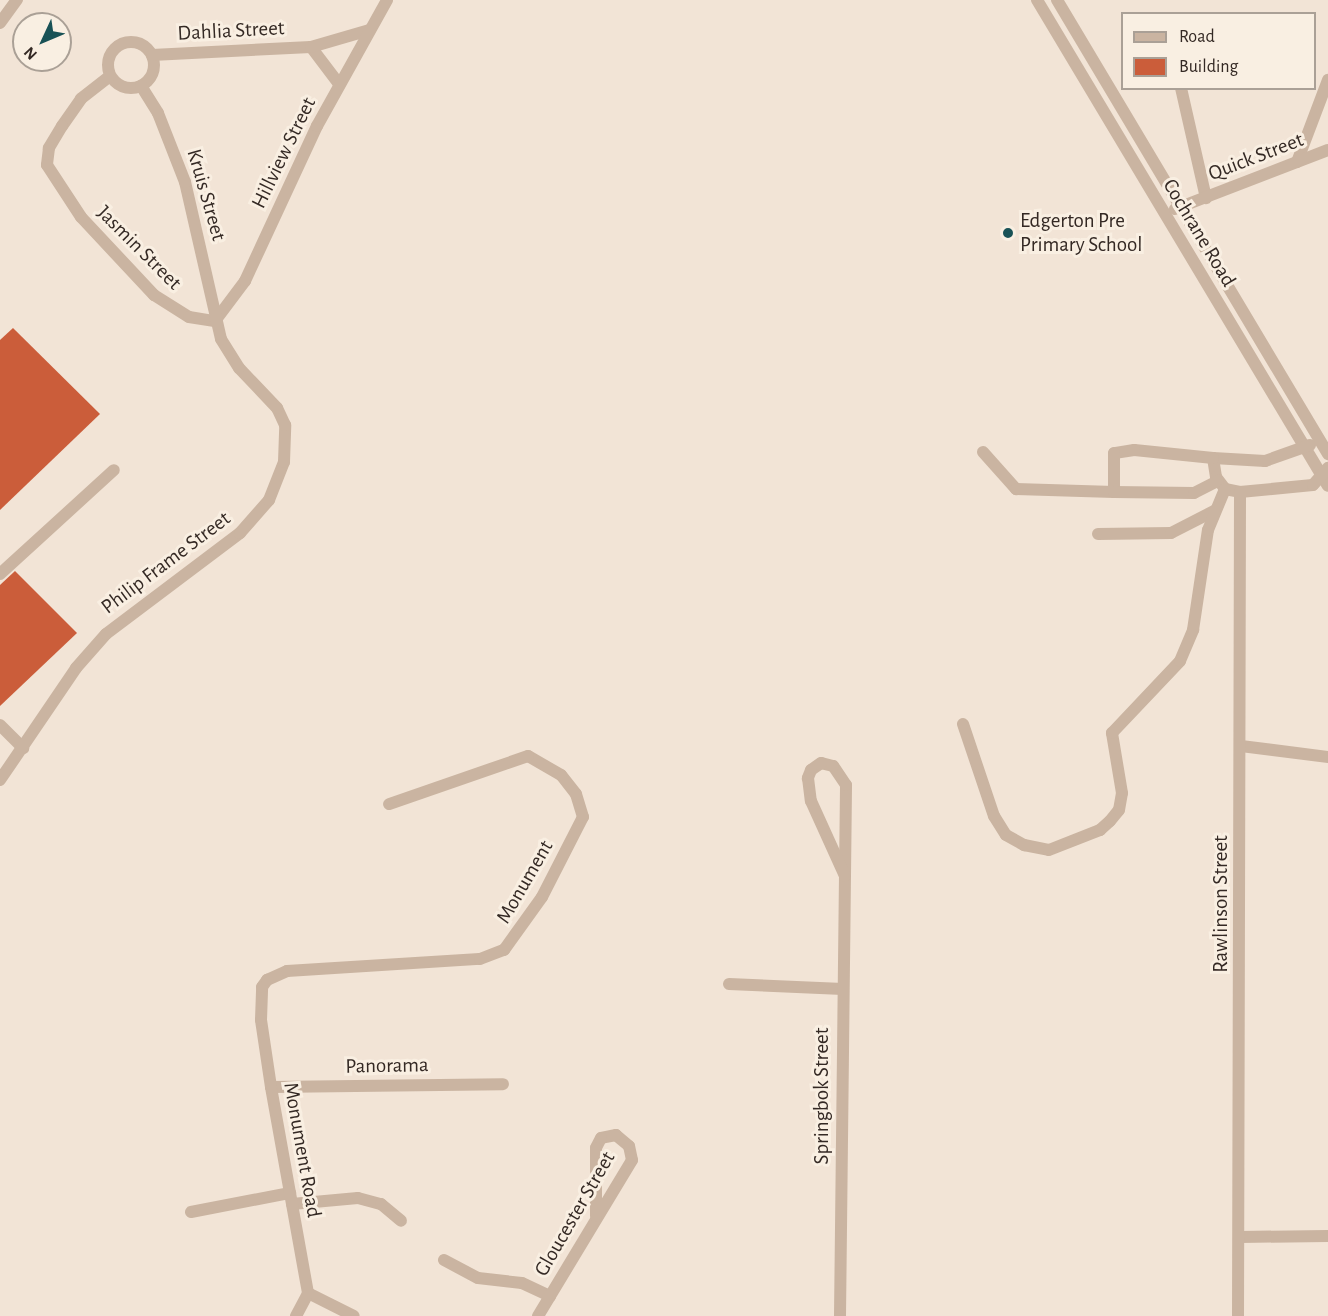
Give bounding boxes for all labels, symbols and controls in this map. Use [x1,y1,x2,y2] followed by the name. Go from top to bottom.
[12,12,72,72] north arrow
[1121,12,1316,90] legend
[177,16,285,46] street label: Dahlia Street
[1179,28,1215,46] text: Road
[21,44,40,63] text: N
[1179,58,1238,76] text: Building
[246,93,322,213] street label: Hillview Street
[1205,127,1307,187] street label: Quick Street
[181,146,231,244] street label: Kruis Street
[1157,174,1241,292] street label: Cochrane Road
[91,200,187,296] street label: Jasmin Street
[1020,208,1143,258] place label: Edgerton Pre Primary School
[1001,226,1015,240] marker: Edgerton Pre Primary School
[96,506,236,620] street label: Philip Frame Street
[1208,835,1234,973] street label: Rawlinson Street
[491,836,559,928] street label: Monument
[809,1028,835,1164] street label: Springbok Street
[345,1053,429,1079] street label: Panorama
[278,1080,326,1220] street label: Monument Road
[529,1147,621,1281] street label: Gloucester Street

